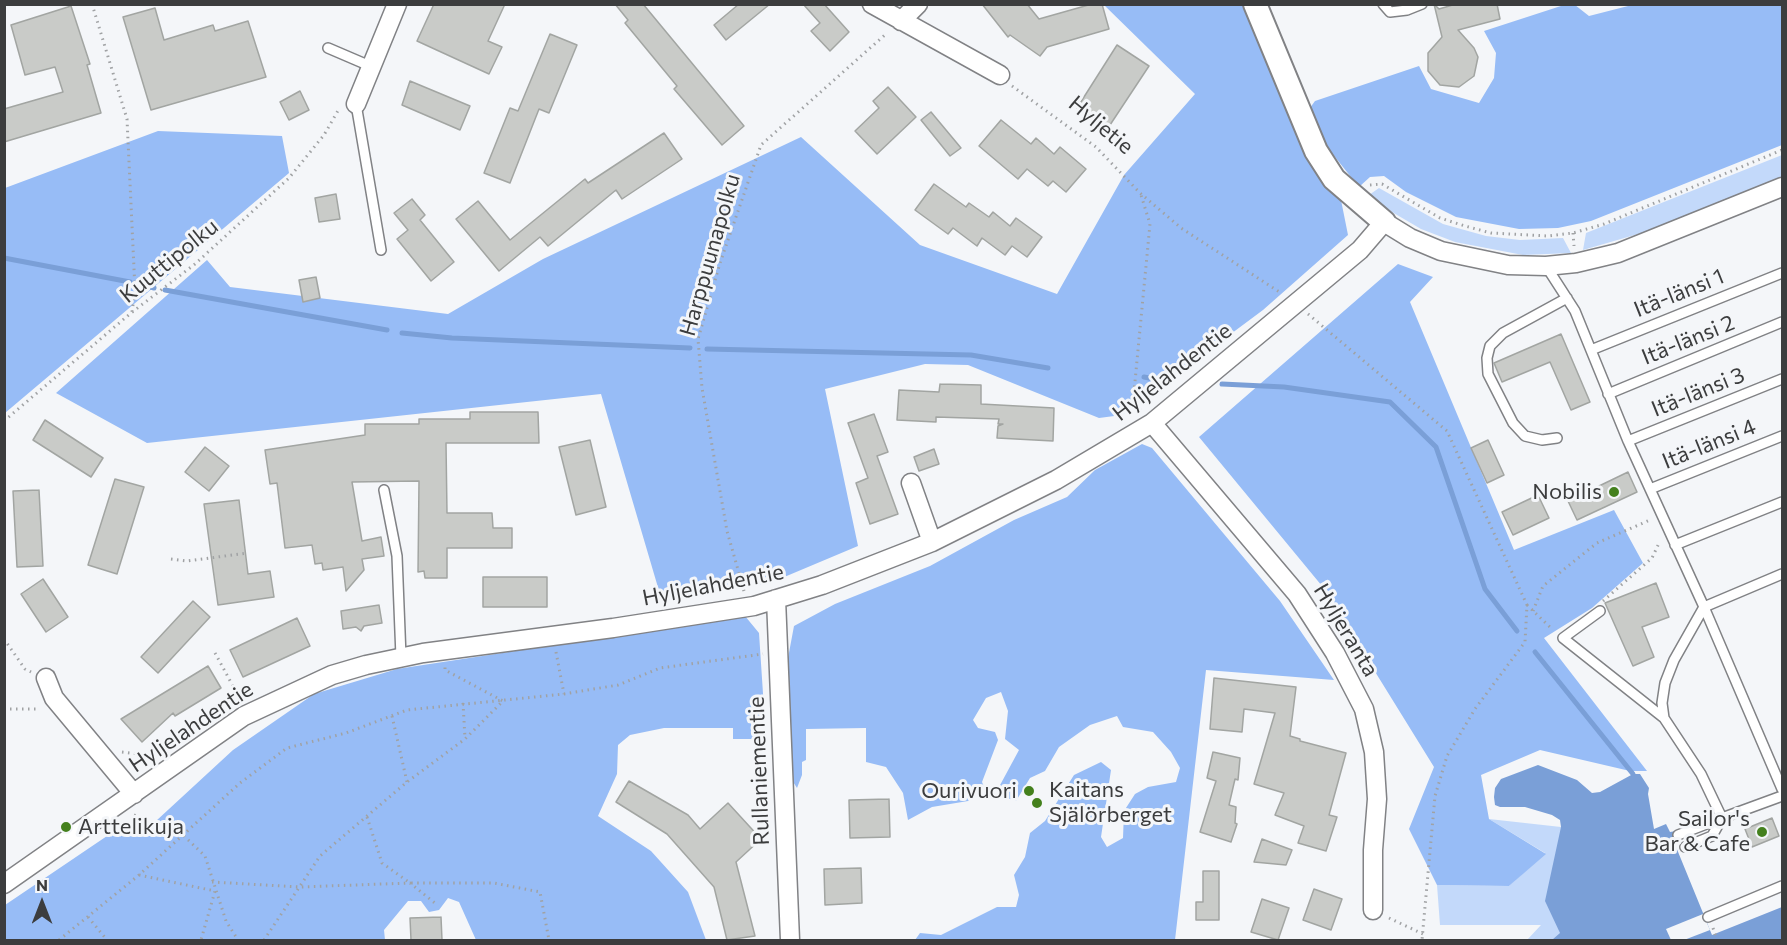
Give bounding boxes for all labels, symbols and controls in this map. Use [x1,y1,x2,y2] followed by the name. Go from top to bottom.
[1063,90,1139,160] street label: Hyljetie
[674,171,746,339] street label: Harppuunapolku
[115,213,223,309] street label: Kuuttipolku
[1630,263,1728,323] street label: Itä-länsi 1
[1638,309,1738,371] street label: Itä-länsi 2
[1107,317,1237,427] street label: Hyljelahdentie
[1648,361,1748,423] street label: Itä-länsi 3
[1658,413,1760,475] street label: Itä-länsi 4
[1532,479,1602,505] place label: Nobilis
[1607,485,1621,499] marker: Nobilis
[640,558,786,612] street label: Hyljelahdentie
[1308,579,1384,681] street label: Hyljeranta
[124,676,258,778] street label: Hyljelahdentie
[743,696,775,846] street label: Rullaniementie
[1049,777,1172,828] place label: Kaitans Själörberget
[921,778,1017,804] place label: Ourivuori
[1022,784,1036,798] marker: Ourivuori
[1030,796,1044,810] marker: Kaitans Själörberget
[1645,806,1750,858] place label: Sailor's Bar & Cafe
[78,814,184,840] place label: Arttelikuja
[59,820,73,834] marker: Arttelikuja
[1755,825,1769,839] marker: Sailor's Bar & Cafe
[12,873,72,933] north arrow
[36,875,48,894] text: N

